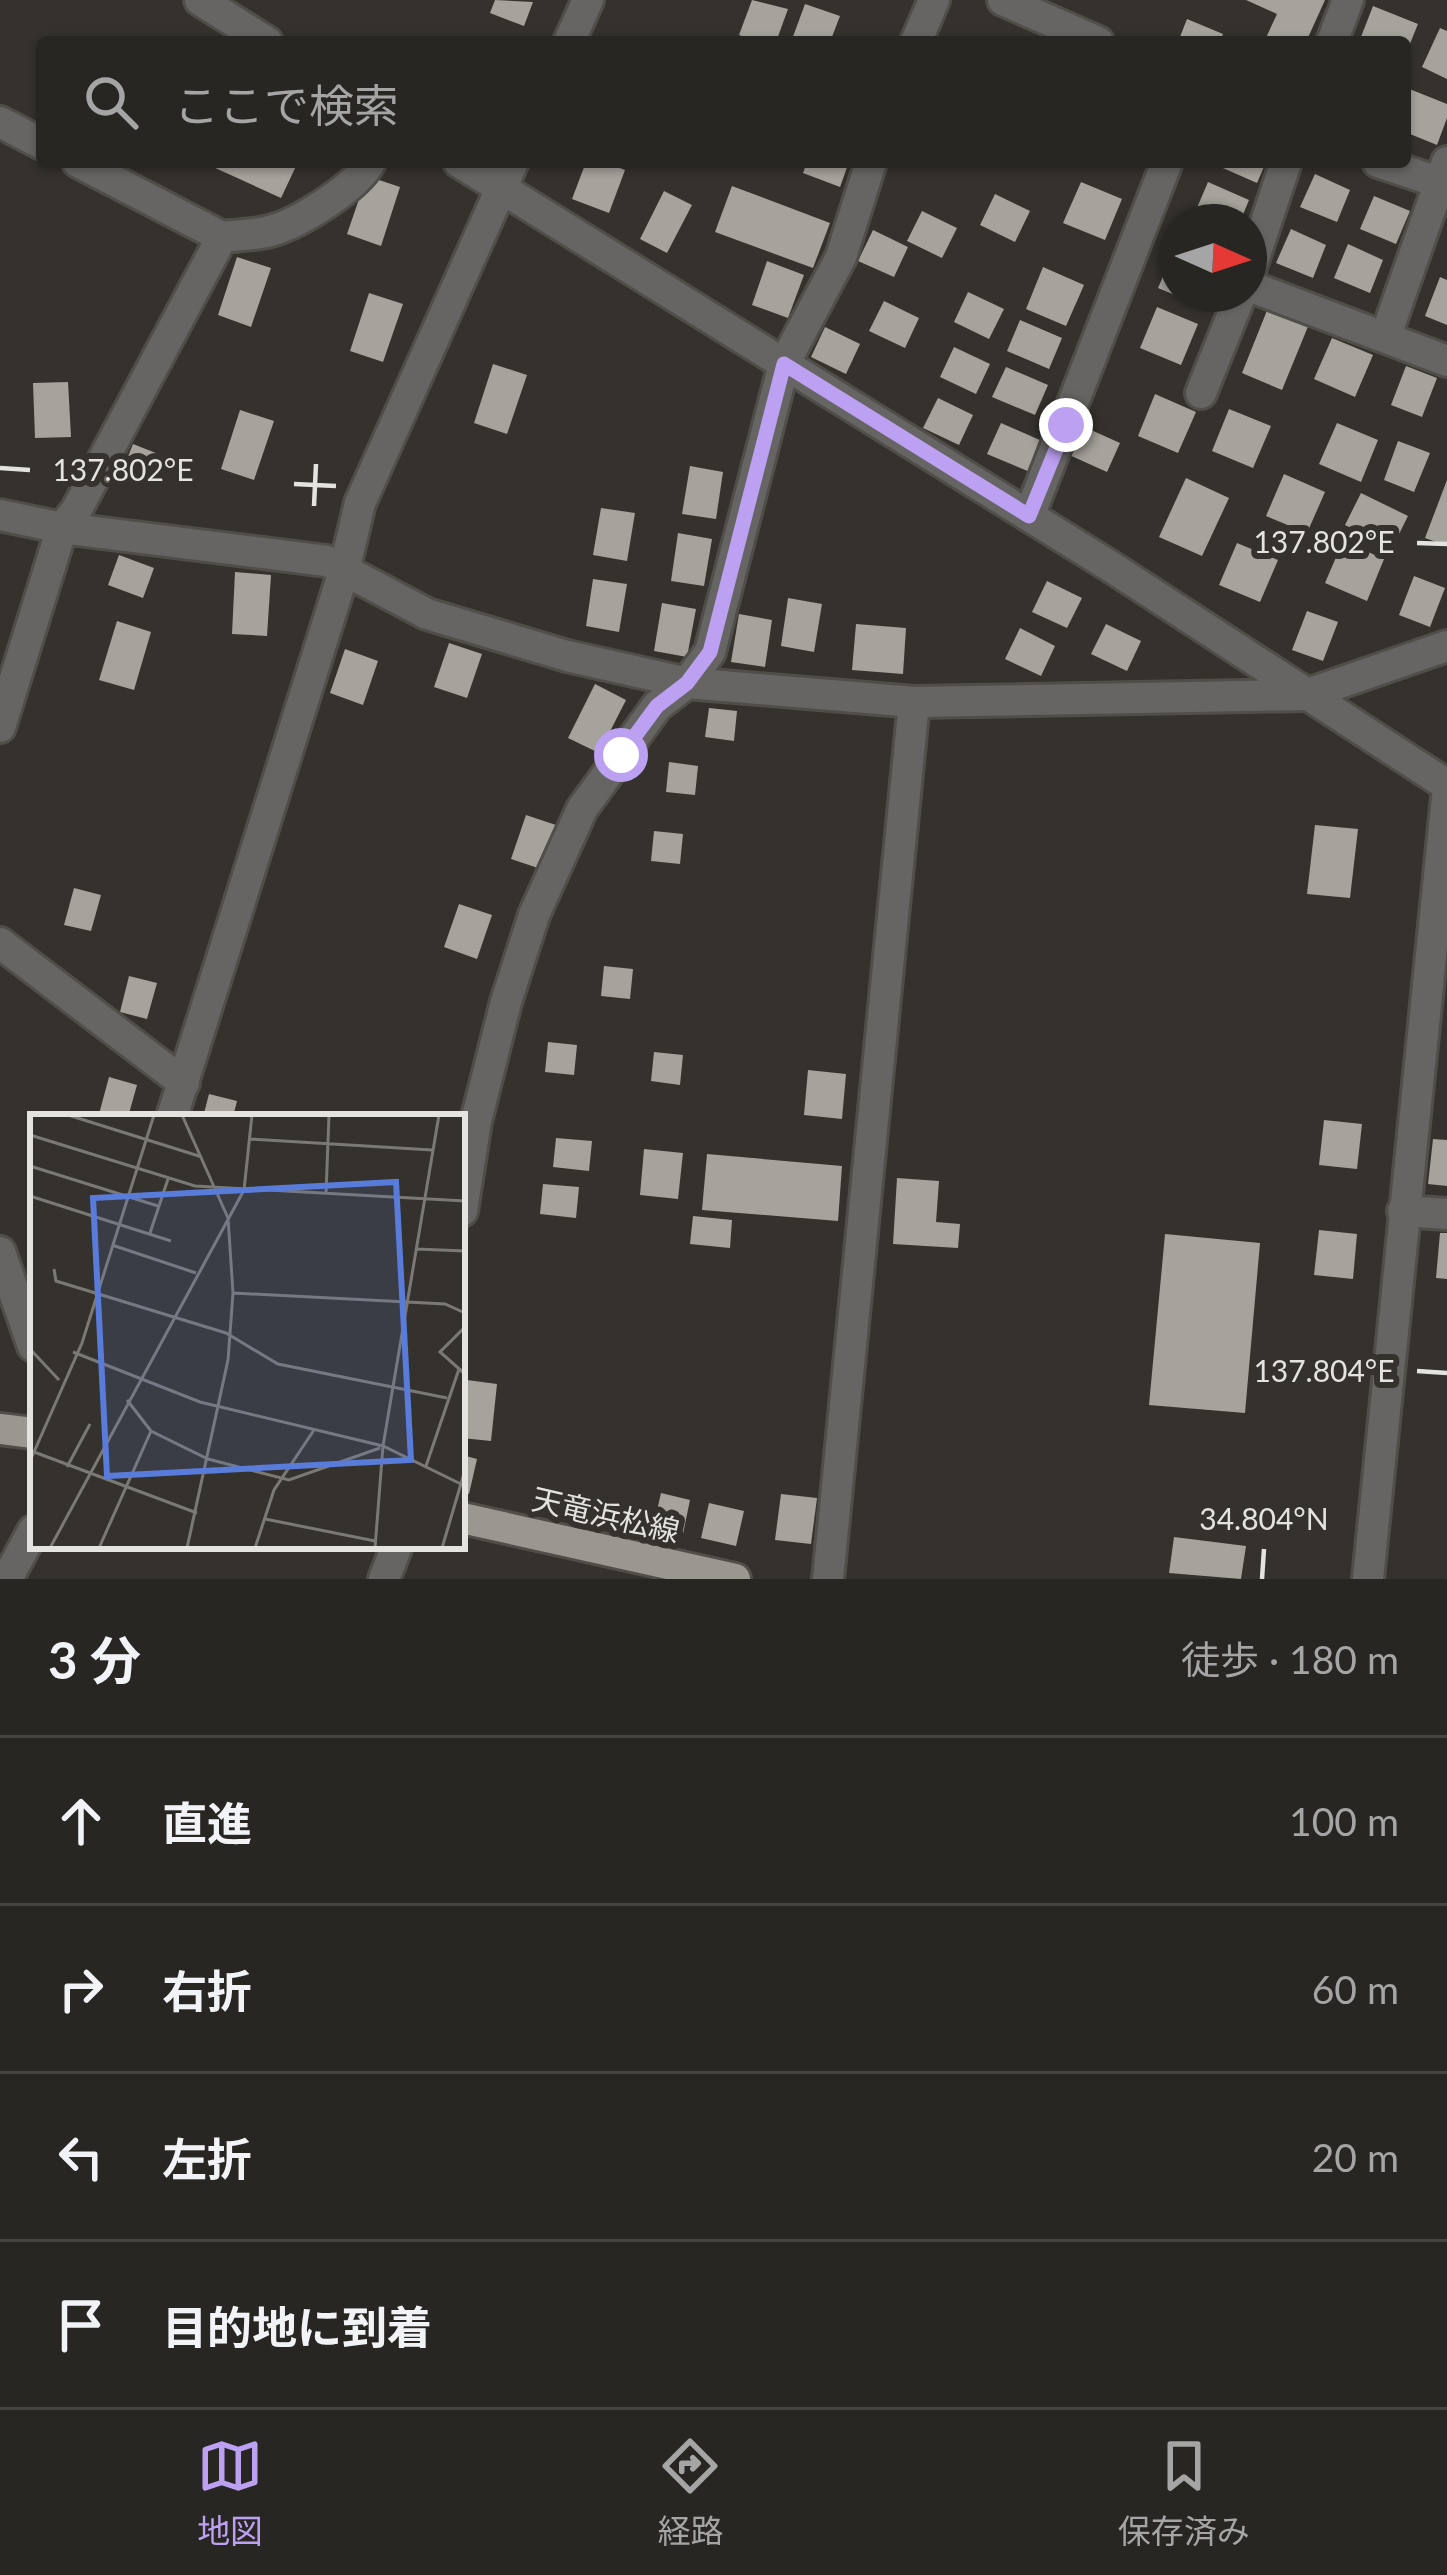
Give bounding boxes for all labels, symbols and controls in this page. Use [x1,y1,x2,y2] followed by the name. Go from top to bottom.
[36,36,1411,168] search box
[78,69,144,135] icon: search
[174,78,399,132] text: ここで検索
[1159,204,1267,312] north arrow
[1039,398,1093,452] route end
[52,451,194,487] text: 137.802°E
[1253,523,1395,559] text: 137.802°E
[594,728,648,782] route start
[30,1114,465,1549] inset map
[1253,1352,1395,1388] text: 137.804°E
[529,1480,683,1548] street label: 天竜浜松線
[1199,1500,1329,1536] text: 34.804°N
[48,1629,141,1690] text: 3 分
[1181,1636,1399,1682] text: 徒歩 · 180 m
[48,1788,114,1854] icon: ahead
[162,1796,252,1850] text: 直進
[1289,1798,1399,1844] text: 100 m
[48,1956,114,2022] icon: right
[162,1964,252,2018] text: 右折
[1312,1966,1399,2012] text: 60 m
[48,2124,114,2190] icon: left
[162,2132,252,2186] text: 左折
[1312,2134,1399,2180] text: 20 m
[48,2292,114,2358] icon: arrive
[162,2300,432,2354] text: 目的地に到着
[197,2433,263,2553] tab: 地図
[657,2433,723,2553] tab: 経路
[1118,2433,1250,2553] tab: 保存済み

